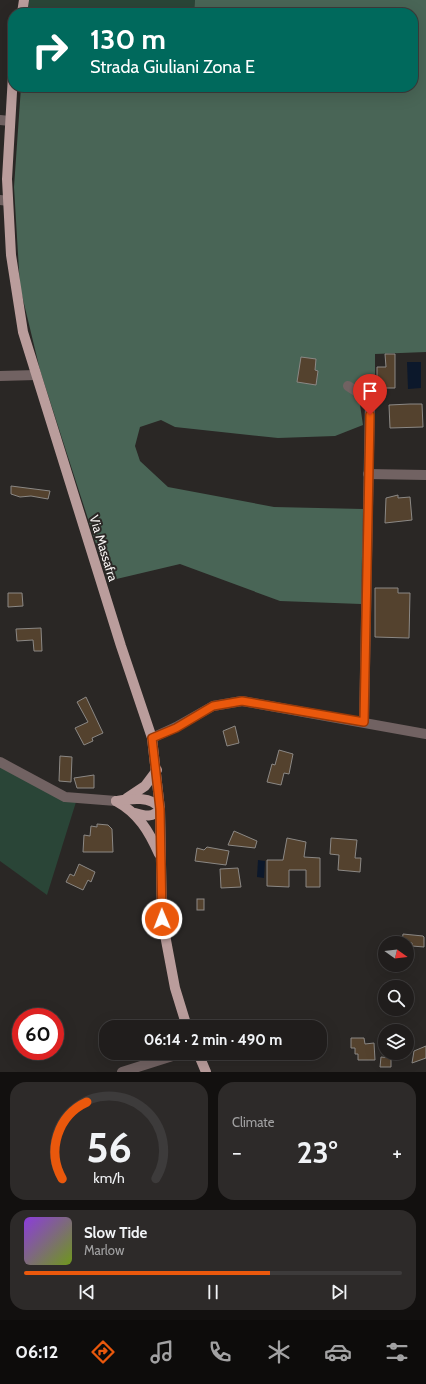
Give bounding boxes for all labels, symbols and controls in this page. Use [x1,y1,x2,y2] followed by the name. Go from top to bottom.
[90,22,166,56] text: 130 m
[24,24,76,76] icon: right
[90,56,255,78] text: Strada Giuliani Zona E
[353,374,387,415] pin
[359,380,381,402] icon: arrive
[86,513,122,584] street label: Via Massafra
[141,898,183,940] position arrow
[378,936,414,972] north arrow
[378,936,414,1060] map controls
[378,980,414,1016] button: search
[12,1008,64,1060] speed limit sign: 60
[378,1024,414,1060] button: layers
[144,1031,282,1049] text: 06:14 · 2 min · 490 m
[232,1114,274,1130] text: Climate
[86,1122,132,1172] text: 56
[297,1134,337,1171] text: 23°
[232,1139,242,1166] text: −
[392,1139,402,1166] text: +
[93,1169,125,1187] text: km/h
[84,1224,147,1242] text: Slow Tide
[84,1242,124,1258] text: Marlow
[76,1281,98,1303] icon: previous
[202,1281,224,1303] icon: pause
[328,1281,350,1303] icon: next
[89,1338,117,1366] icon: directions
[148,1338,176,1366] icon: music
[206,1338,234,1366] icon: phone
[265,1338,293,1366] icon: climate
[324,1338,352,1366] icon: car
[383,1338,411,1366] icon: filters
[15,1341,58,1363] text: 06:12

